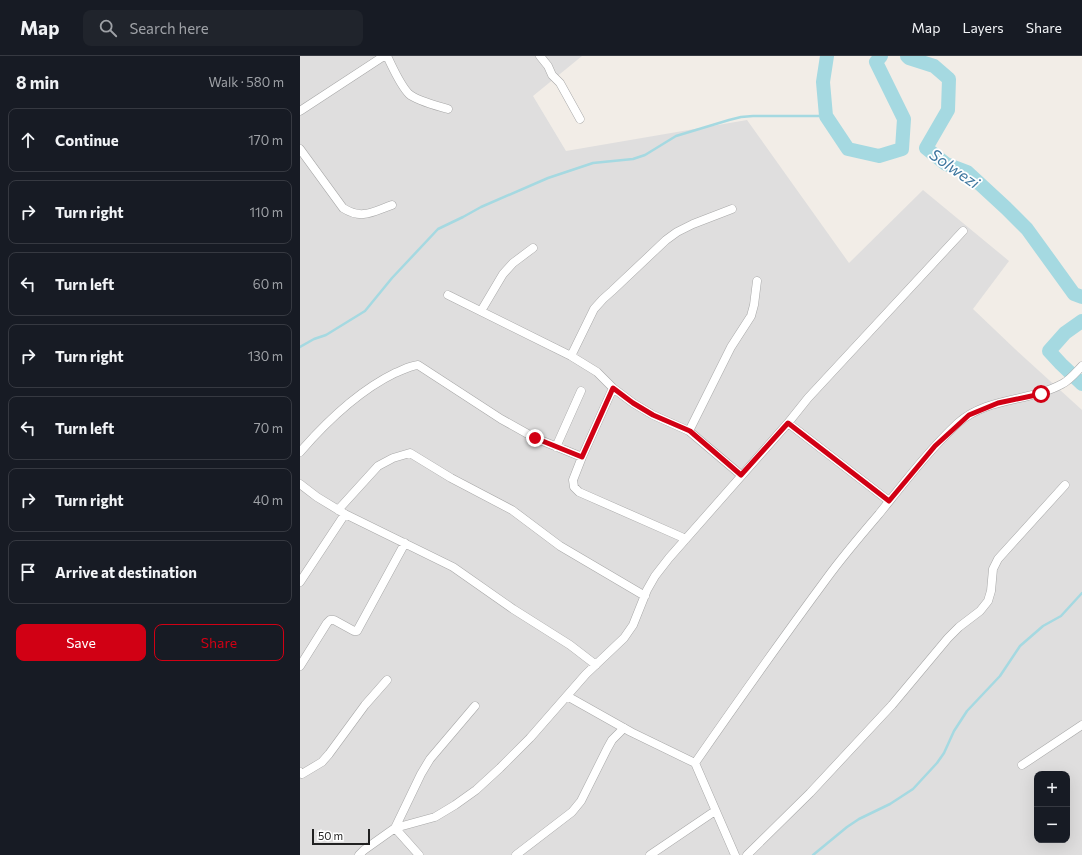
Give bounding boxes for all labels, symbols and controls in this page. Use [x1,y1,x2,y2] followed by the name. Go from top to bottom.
[83,10,363,46] search box
[20,16,59,39] text: Map
[97,17,119,39] icon: search
[129,19,209,37] text: Search here
[912,19,940,36] text: Map
[962,19,1004,36] text: Layers
[1026,19,1062,36] text: Share
[16,72,59,93] text: 8 min
[209,74,284,90] text: Walk · 580 m
[17,129,39,151] icon: ahead
[55,131,119,149] text: Continue
[248,132,283,148] text: 170 m
[927,144,984,192] water label: Solwezi
[17,201,39,223] icon: right
[55,203,124,221] text: Turn right
[250,204,283,220] text: 110 m
[17,273,39,295] icon: left
[55,275,114,293] text: Turn left
[253,276,283,292] text: 60 m
[17,345,39,367] icon: right
[55,347,124,365] text: Turn right
[248,348,283,364] text: 130 m
[1032,385,1050,403] route start
[17,417,39,439] icon: left
[55,419,114,437] text: Turn left
[254,420,283,436] text: 70 m
[526,429,544,447] route end
[17,489,39,511] icon: right
[55,491,124,509] text: Turn right
[253,492,283,508] text: 40 m
[17,561,39,583] icon: arrive
[55,563,197,581] text: Arrive at destination
[16,624,146,661] button: Save
[154,624,284,661] button: Share
[1034,771,1070,843] map controls
[1034,771,1070,807] button: +
[1034,807,1070,843] button: −
[312,827,370,846] scale bar
[318,829,343,842] text: 50 m

